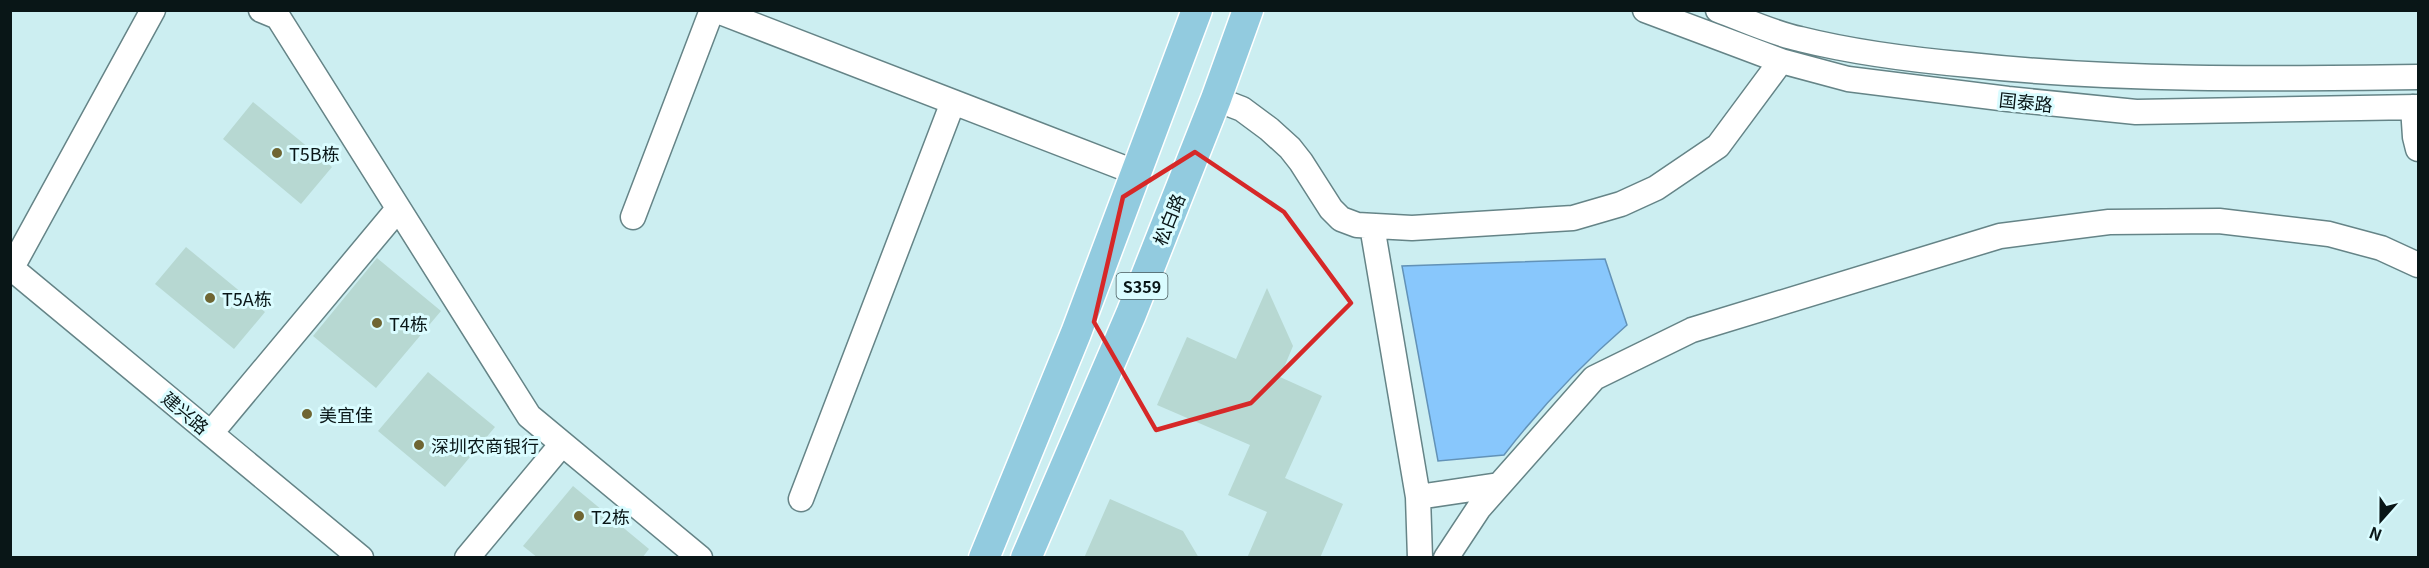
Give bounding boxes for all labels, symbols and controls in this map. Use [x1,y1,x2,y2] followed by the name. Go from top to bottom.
[1998,85,2054,117] street label: 国泰路
[289,140,340,166] place label: T5B栋
[270,146,284,160] marker: T5B栋
[1146,189,1190,249] street label: 松白路
[1116,273,1168,299] road number: S359
[222,285,272,311] place label: T5A栋
[203,291,217,305] marker: T5A栋
[389,310,428,336] place label: T4栋
[370,316,384,330] marker: T4栋
[157,385,215,439] street label: 建兴路
[319,401,373,427] place label: 美宜佳
[300,407,314,421] marker: 美宜佳
[431,432,539,458] place label: 深圳农商银行
[412,438,426,452] marker: 深圳农商银行
[2351,490,2411,550] north arrow
[591,503,630,529] place label: T2栋
[572,509,586,523] marker: T2栋
[2365,522,2385,548] text: N

